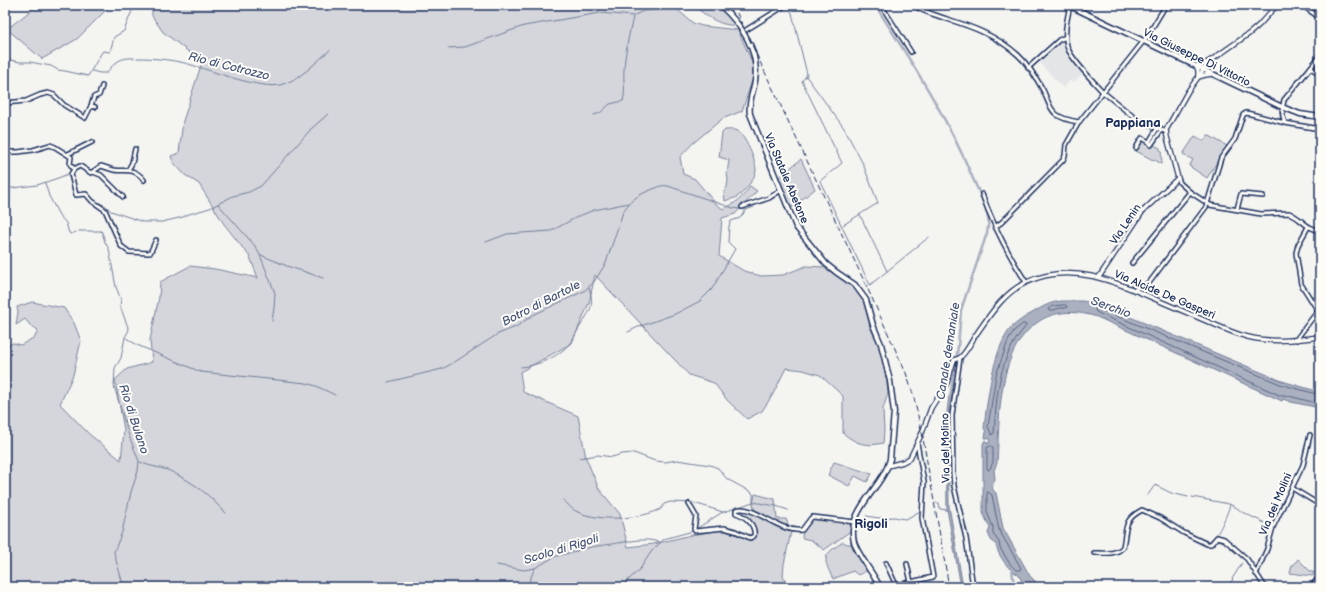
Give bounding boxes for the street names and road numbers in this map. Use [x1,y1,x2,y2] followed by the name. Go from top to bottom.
[1141,26,1253,89] street label: Via Giuseppe Di Vittorio
[762,131,812,226] street label: Via Statale Abetone
[1107,202,1144,247] street label: Via Lenin
[1112,267,1217,322] street label: Via Alcide De Gasperi
[938,413,953,483] street label: Via del Molino
[1256,471,1294,537] street label: Via dei Molini

